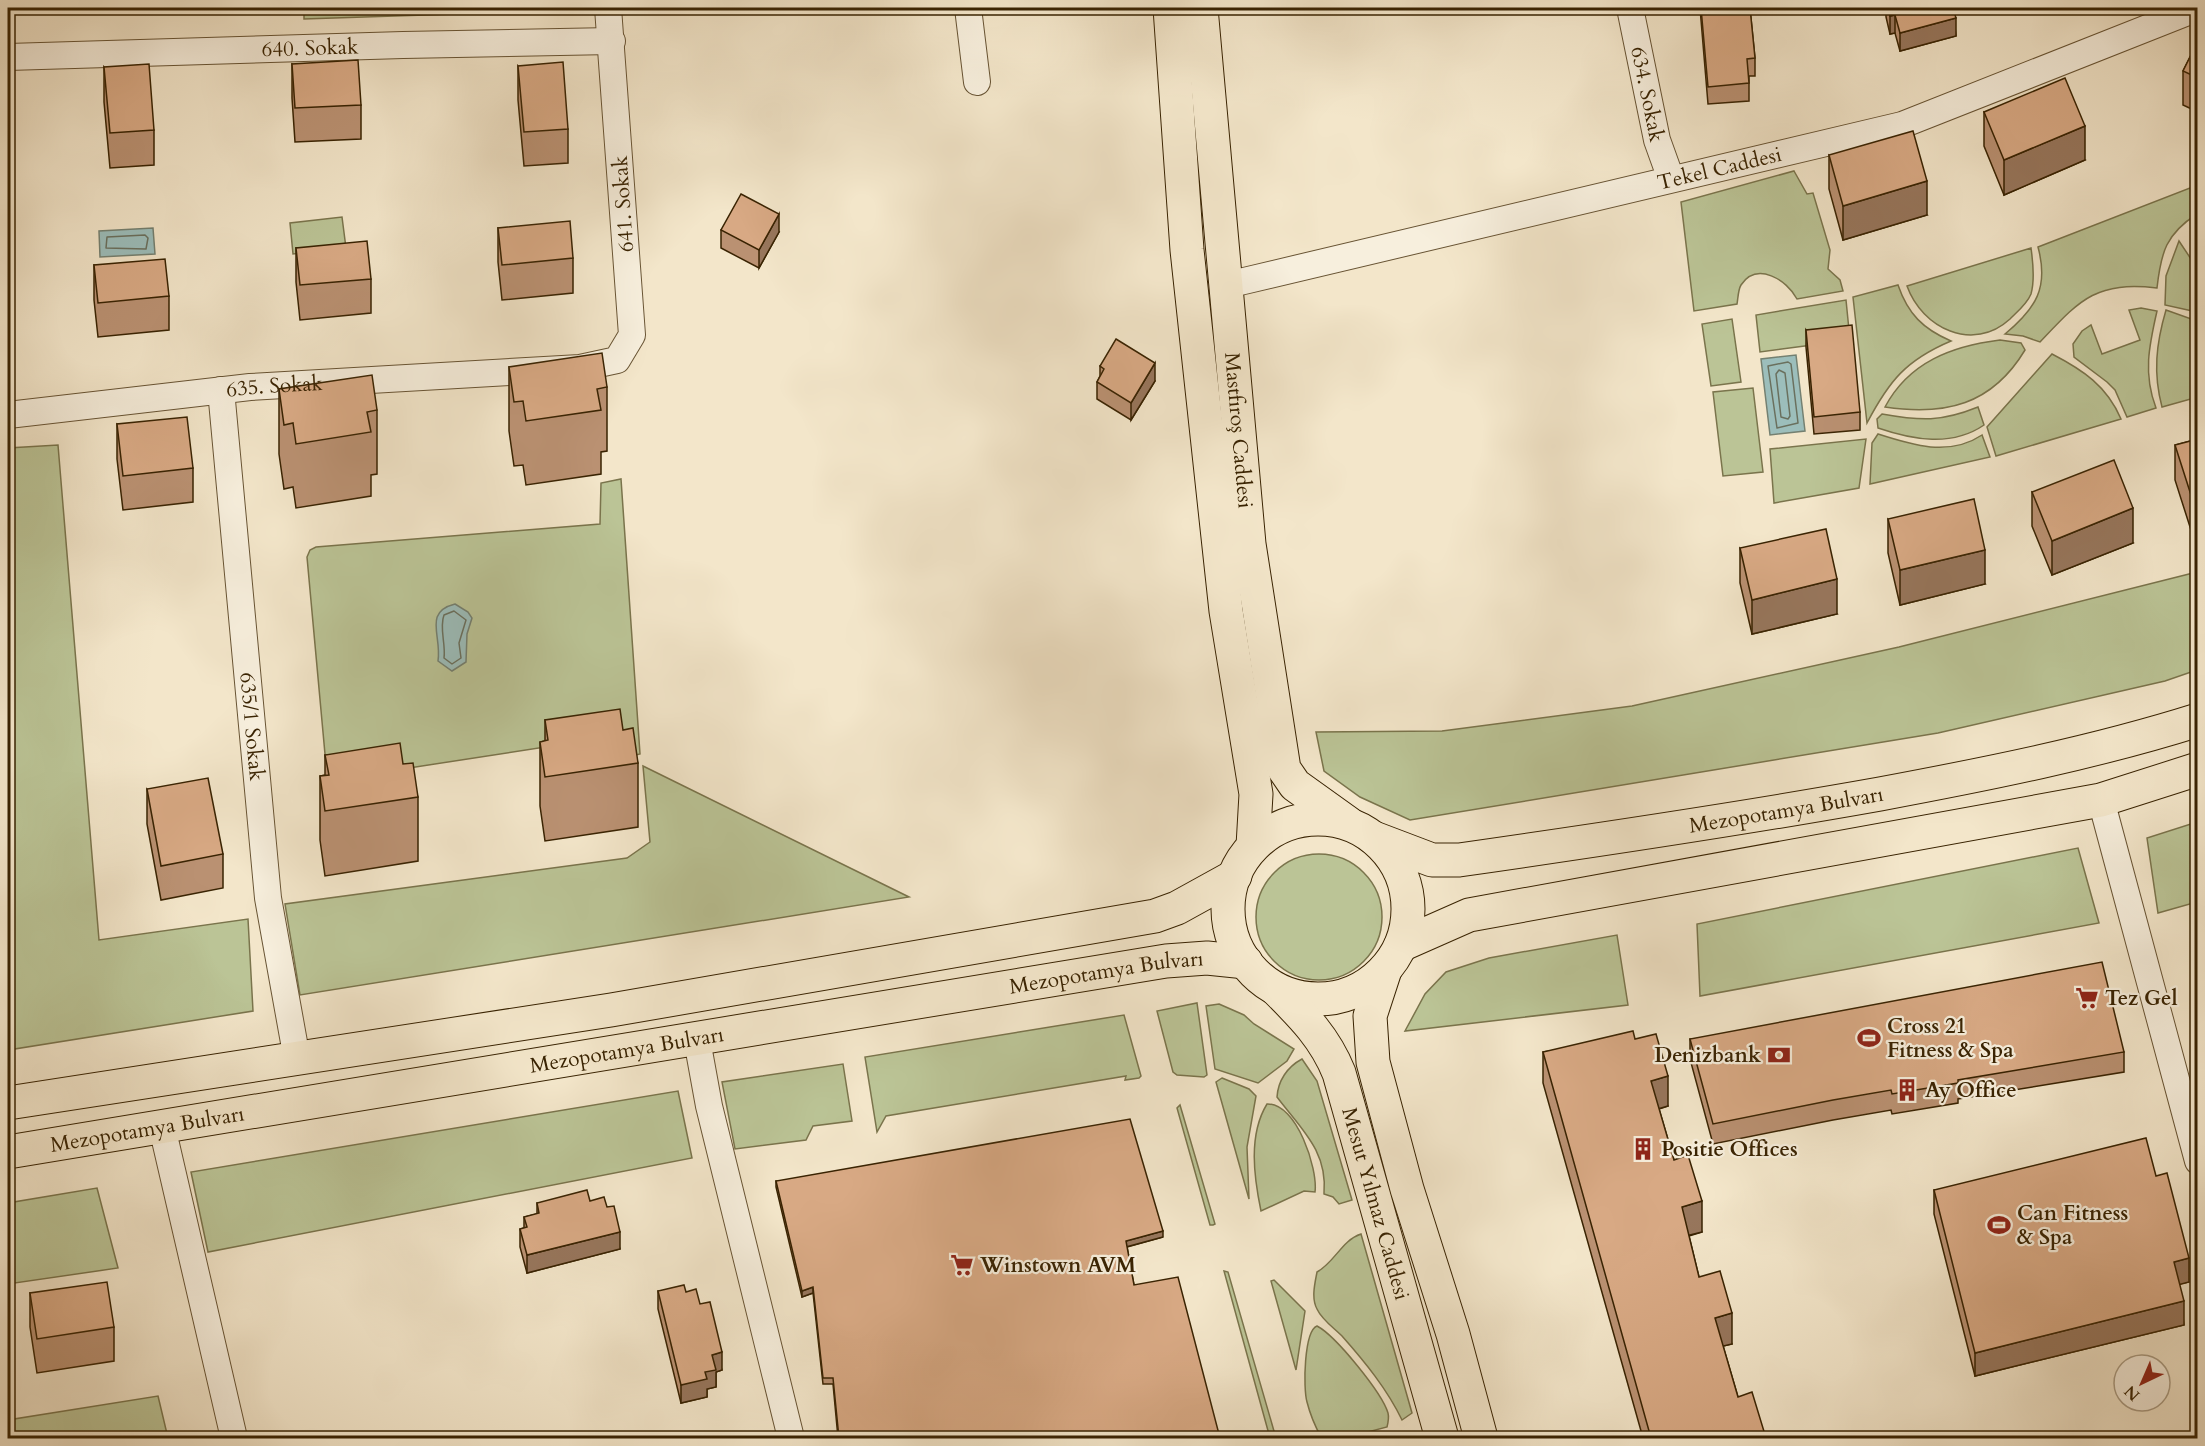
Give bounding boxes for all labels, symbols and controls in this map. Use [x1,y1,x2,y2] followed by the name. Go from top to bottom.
[261,32,359,64] street label: 640. Sokak
[1623,44,1671,145] street label: 634. Sokak
[1654,140,1785,198] street label: Tekel Caddesi
[606,154,641,253] street label: 641. Sokak
[1217,351,1260,510] street label: Mastfıroş Caddesi
[225,369,324,405] street label: 635. Sokak
[232,671,271,783] street label: 635/1 Sokak
[1687,780,1886,841] street label: Mezopotamya Bulvarı
[1007,944,1205,1002] street label: Mezopotamya Bulvarı
[2105,984,2178,1013] place label: Tez Gel
[2074,985,2100,1011] supermarket icon: Tez Gel
[1887,1012,2014,1065] place label: Cross 21 Fitness & Spa
[527,1020,726,1081] street label: Mezopotamya Bulvarı
[1856,1025,1882,1051] sports icon: Cross 21 Fitness & Spa
[1654,1041,1761,1070] place label: Denizbank
[1766,1042,1792,1068] bank icon: Denizbank
[1925,1076,2017,1105] place label: Ay Office
[1894,1077,1920,1103] building icon: Ay Office
[48,1099,247,1160] street label: Mezopotamya Bulvarı
[1334,1104,1416,1303] street label: Mesut Yılmaz Caddesi
[1661,1135,1798,1164] place label: Positie Offices
[1630,1136,1656,1162] building icon: Positie Offices
[2017,1199,2128,1252] place label: Can Fitness & Spa
[1986,1212,2012,1238] sports icon: Can Fitness & Spa
[979,1251,1136,1280] place label: Winstown AVM
[949,1252,975,1278] supermarket icon: Winstown AVM
[2112,1353,2172,1413] north arrow
[2120,1380,2145,1406] text: N

